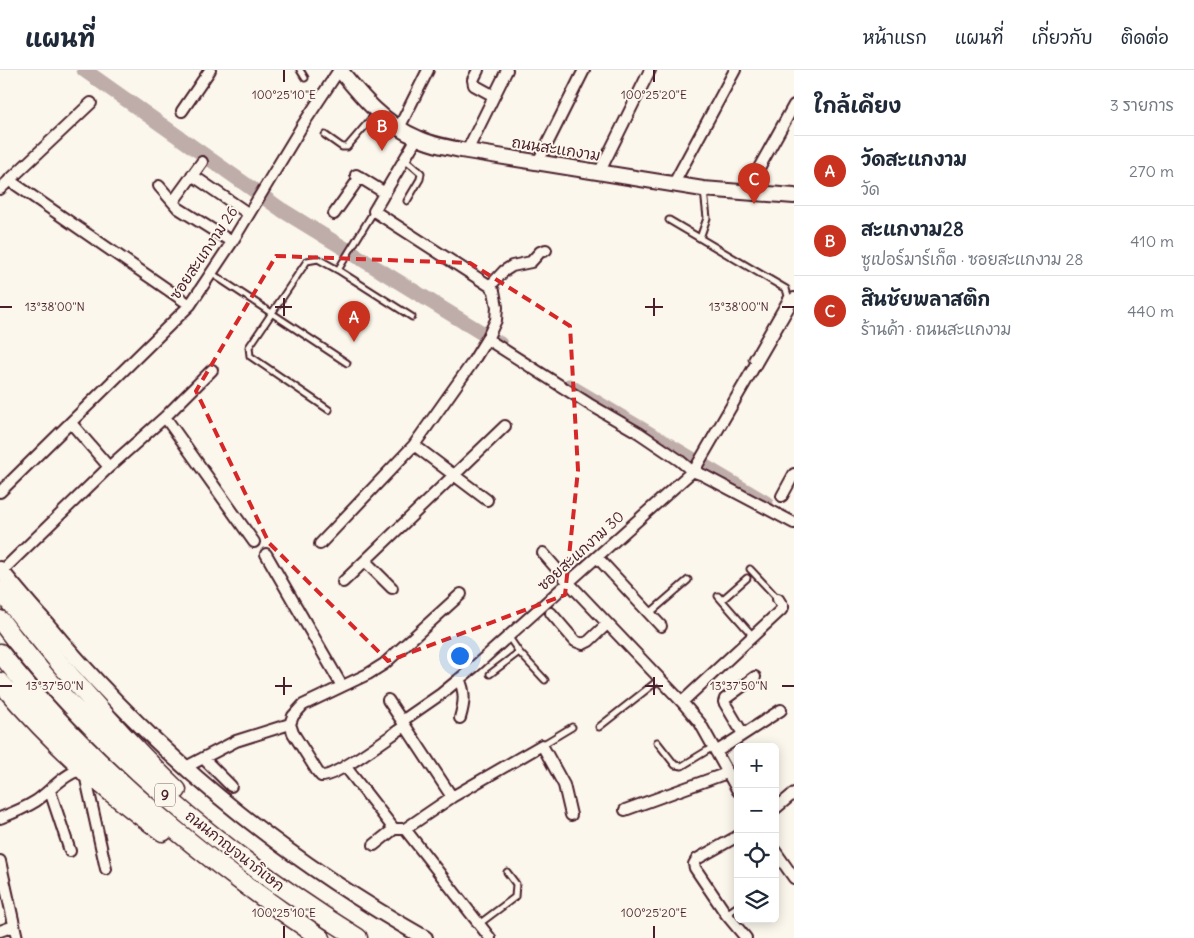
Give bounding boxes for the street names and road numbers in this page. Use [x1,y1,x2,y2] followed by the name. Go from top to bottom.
[510,132,602,165] street label: ถนนสะแกงาม
[165,203,242,303] street label: ซอยสะแกงาม 26
[534,507,628,594] street label: ซอยสะแกงาม 30
[155,784,175,806] road number: 9
[182,806,289,895] street label: ถนนกาญจนาภิเษก

